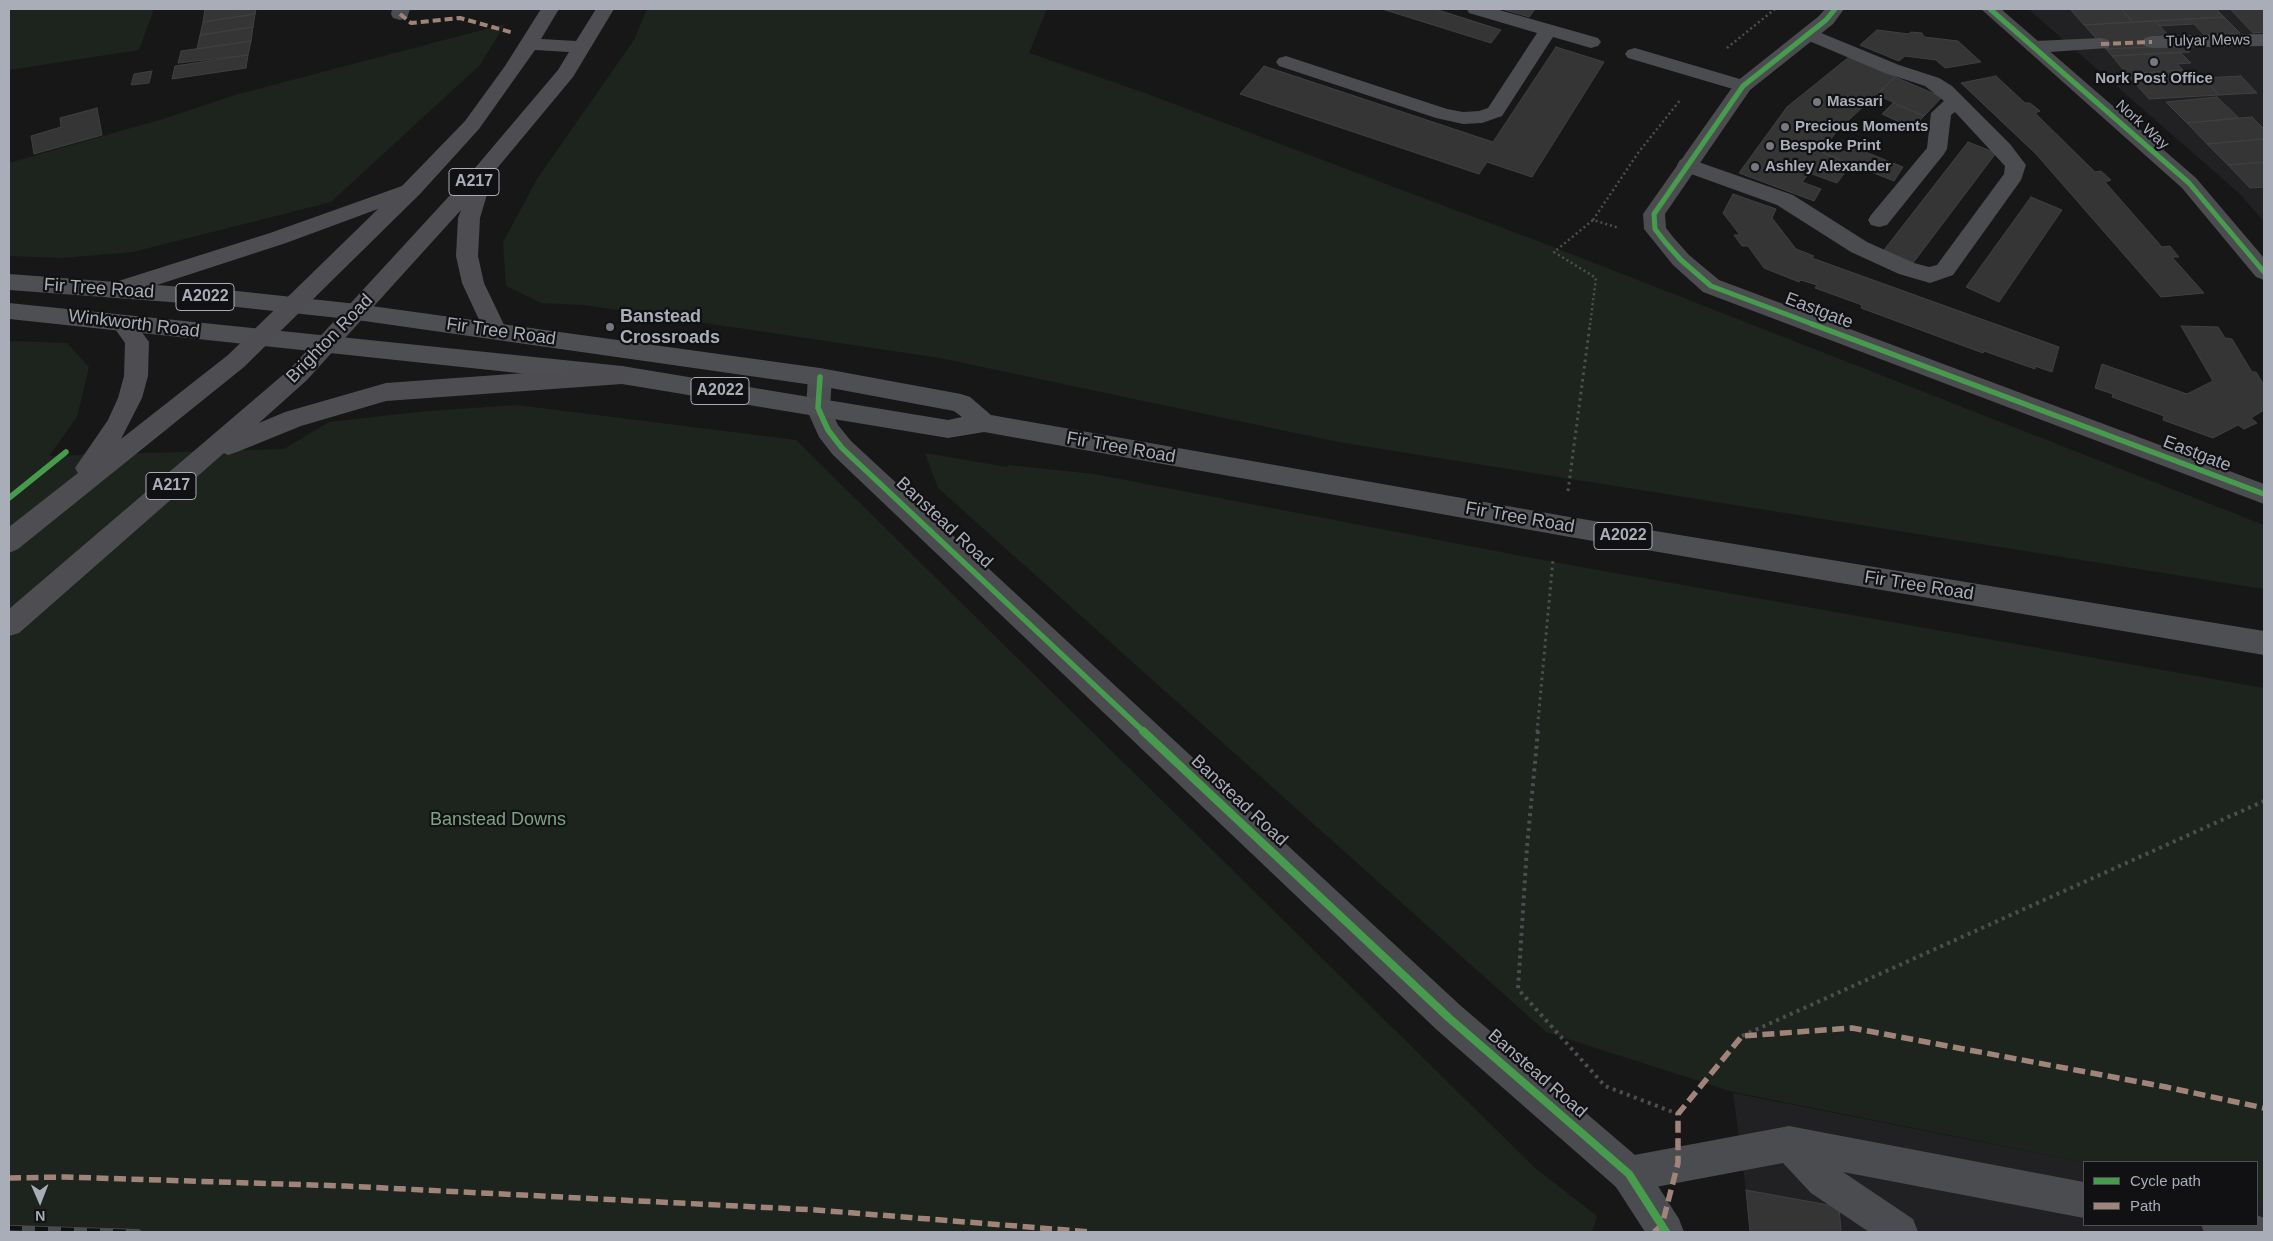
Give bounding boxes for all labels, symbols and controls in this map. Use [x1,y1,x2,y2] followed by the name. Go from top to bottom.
[2166,31,2250,51] street label: Tulyar Mews
[2148,56,2160,68] marker: Nork Post Office
[2095,70,2213,88] place label: Nork Post Office
[1827,93,1883,111] place label: Massari
[1811,96,1823,108] marker: Massari
[2112,96,2172,154] street label: Nork Way
[1795,118,1928,136] place label: Precious Moments
[1779,121,1791,133] marker: Precious Moments
[1780,137,1881,155] place label: Bespoke Print
[1764,140,1776,152] marker: Bespoke Print
[1765,158,1891,176] place label: Ashley Alexander
[1749,161,1761,173] marker: Ashley Alexander
[449,168,499,196] road number: A217
[43,274,155,304] street label: Fir Tree Road
[176,284,234,310] road number: A2022
[1782,288,1856,334] street label: Eastgate
[282,290,378,388] street label: Brighton Road
[67,305,201,343] street label: Winkworth Road
[620,306,720,348] place label: Banstead Crossroads
[445,314,557,350] street label: Fir Tree Road
[604,321,616,333] marker: Banstead Crossroads
[691,378,749,404] road number: A2022
[1065,428,1177,468] street label: Fir Tree Road
[2160,431,2234,477] street label: Eastgate
[146,472,196,500] road number: A217
[891,473,997,573] street label: Banstead Road
[1464,498,1576,538] street label: Fir Tree Road
[1594,522,1652,550] road number: A2022
[1863,567,1975,605] street label: Fir Tree Road
[1186,751,1292,851] street label: Banstead Road
[430,809,566,831] park label: Banstead Downs
[1483,1025,1591,1123] street label: Banstead Road
[2083,1161,2258,1226] legend
[2130,1172,2201,1189] text: Cycle path
[15,1176,65,1226] north arrow
[2130,1197,2161,1214] text: Path
[35,1208,45,1224] text: N

